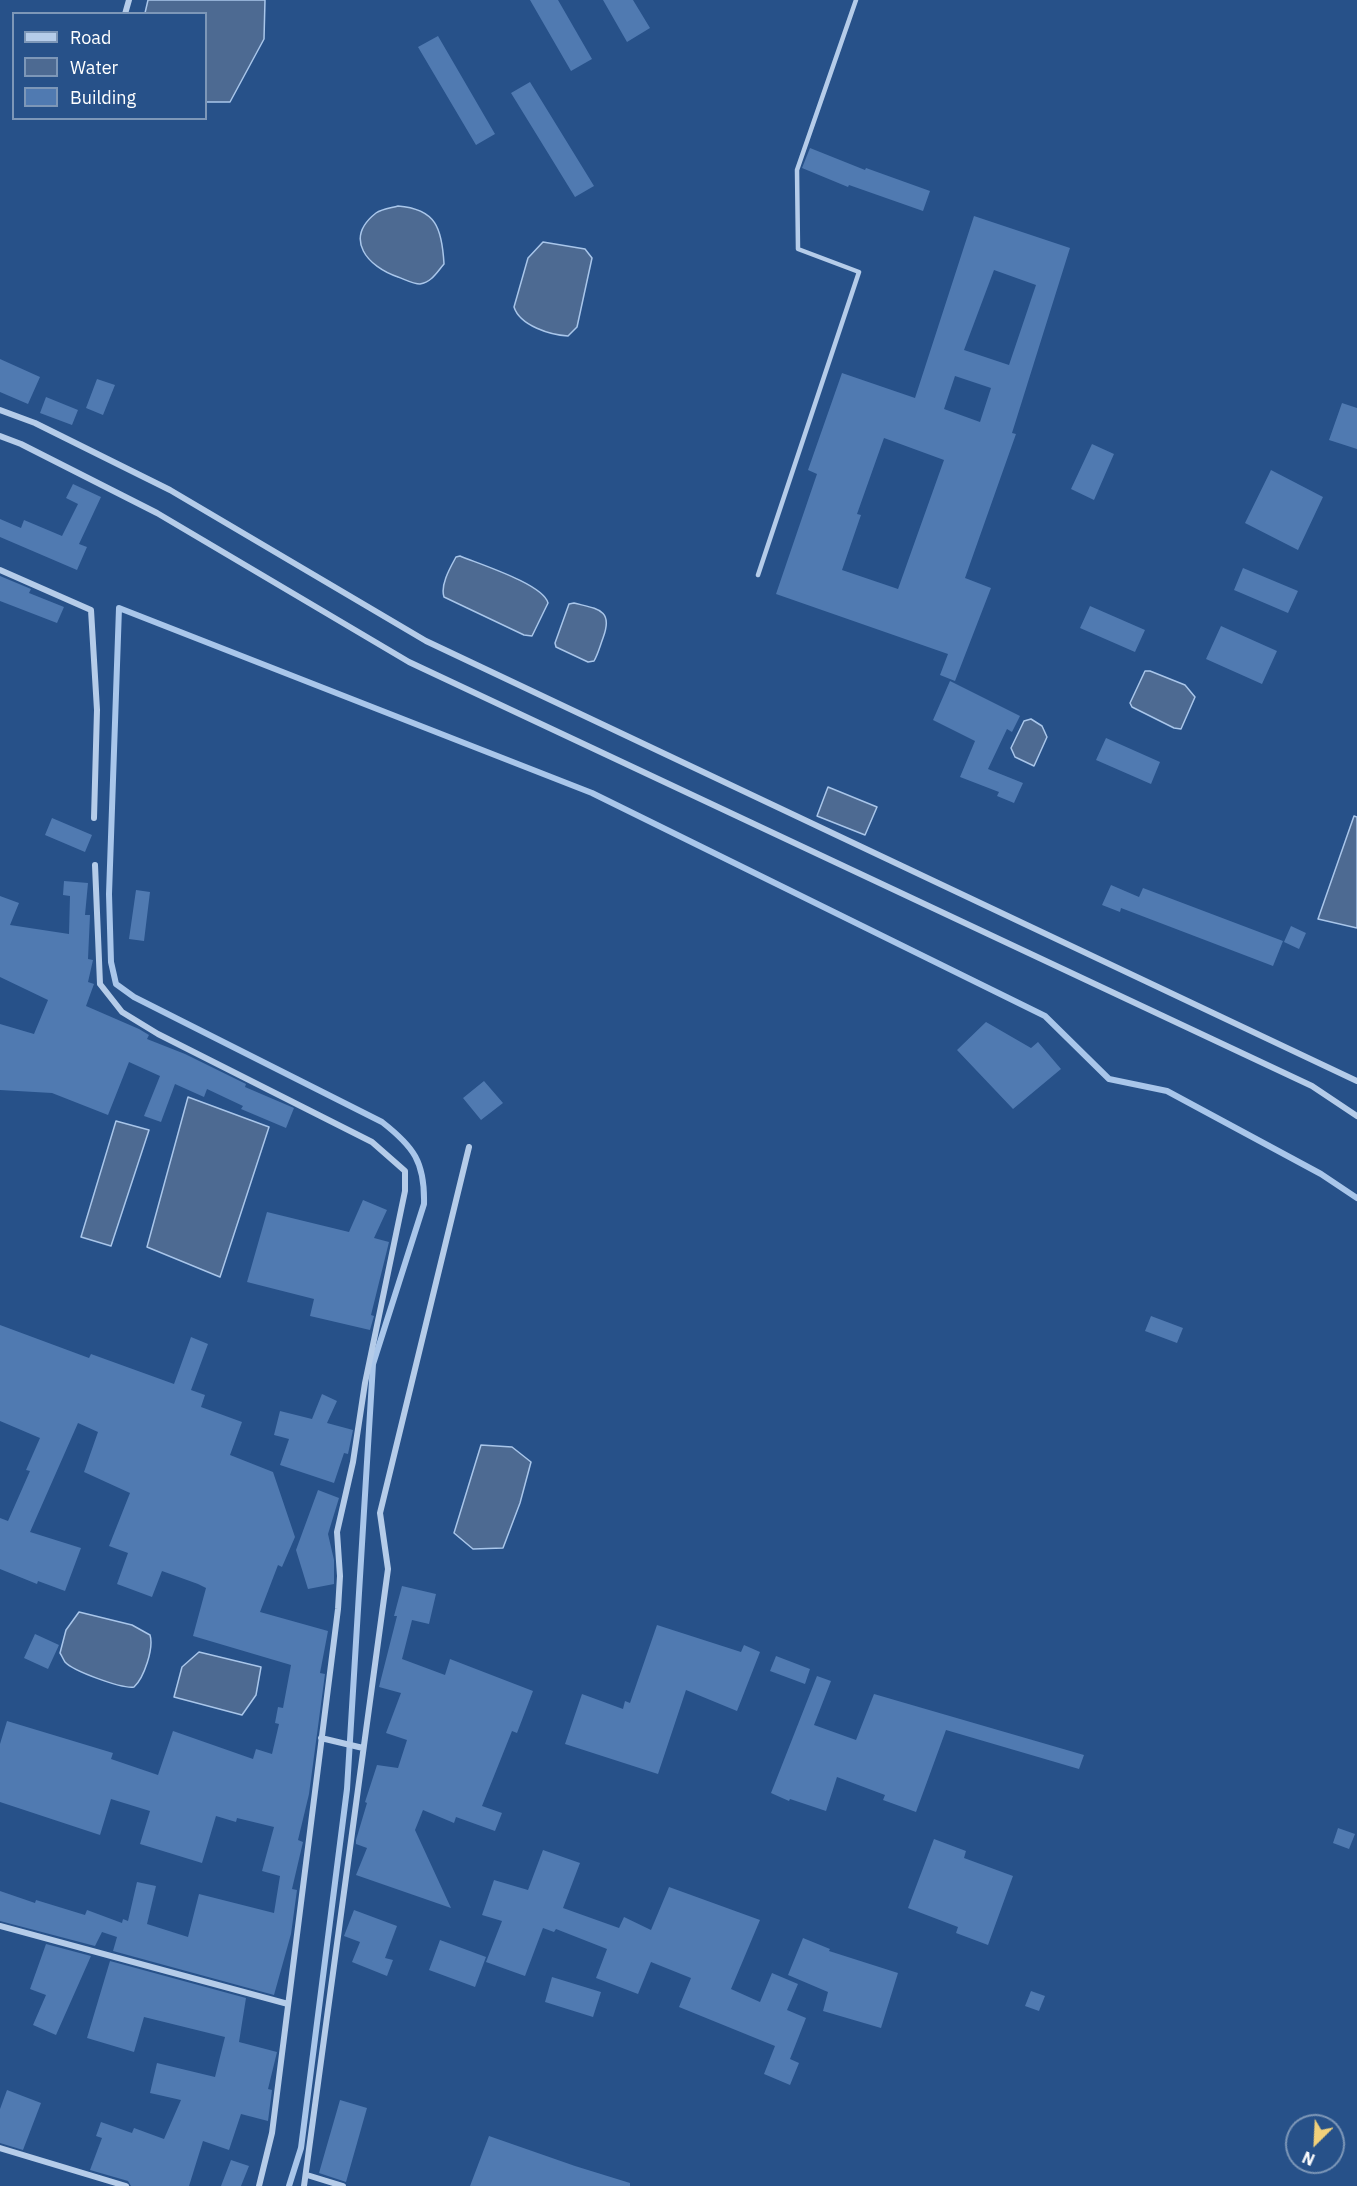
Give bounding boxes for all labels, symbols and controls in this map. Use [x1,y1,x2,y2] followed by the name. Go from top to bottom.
[12,12,207,120] legend
[70,26,111,49] text: Road
[70,56,118,79] text: Water
[70,86,136,109] text: Building
[1285,2114,1345,2174] north arrow
[1299,2147,1318,2170] text: N

